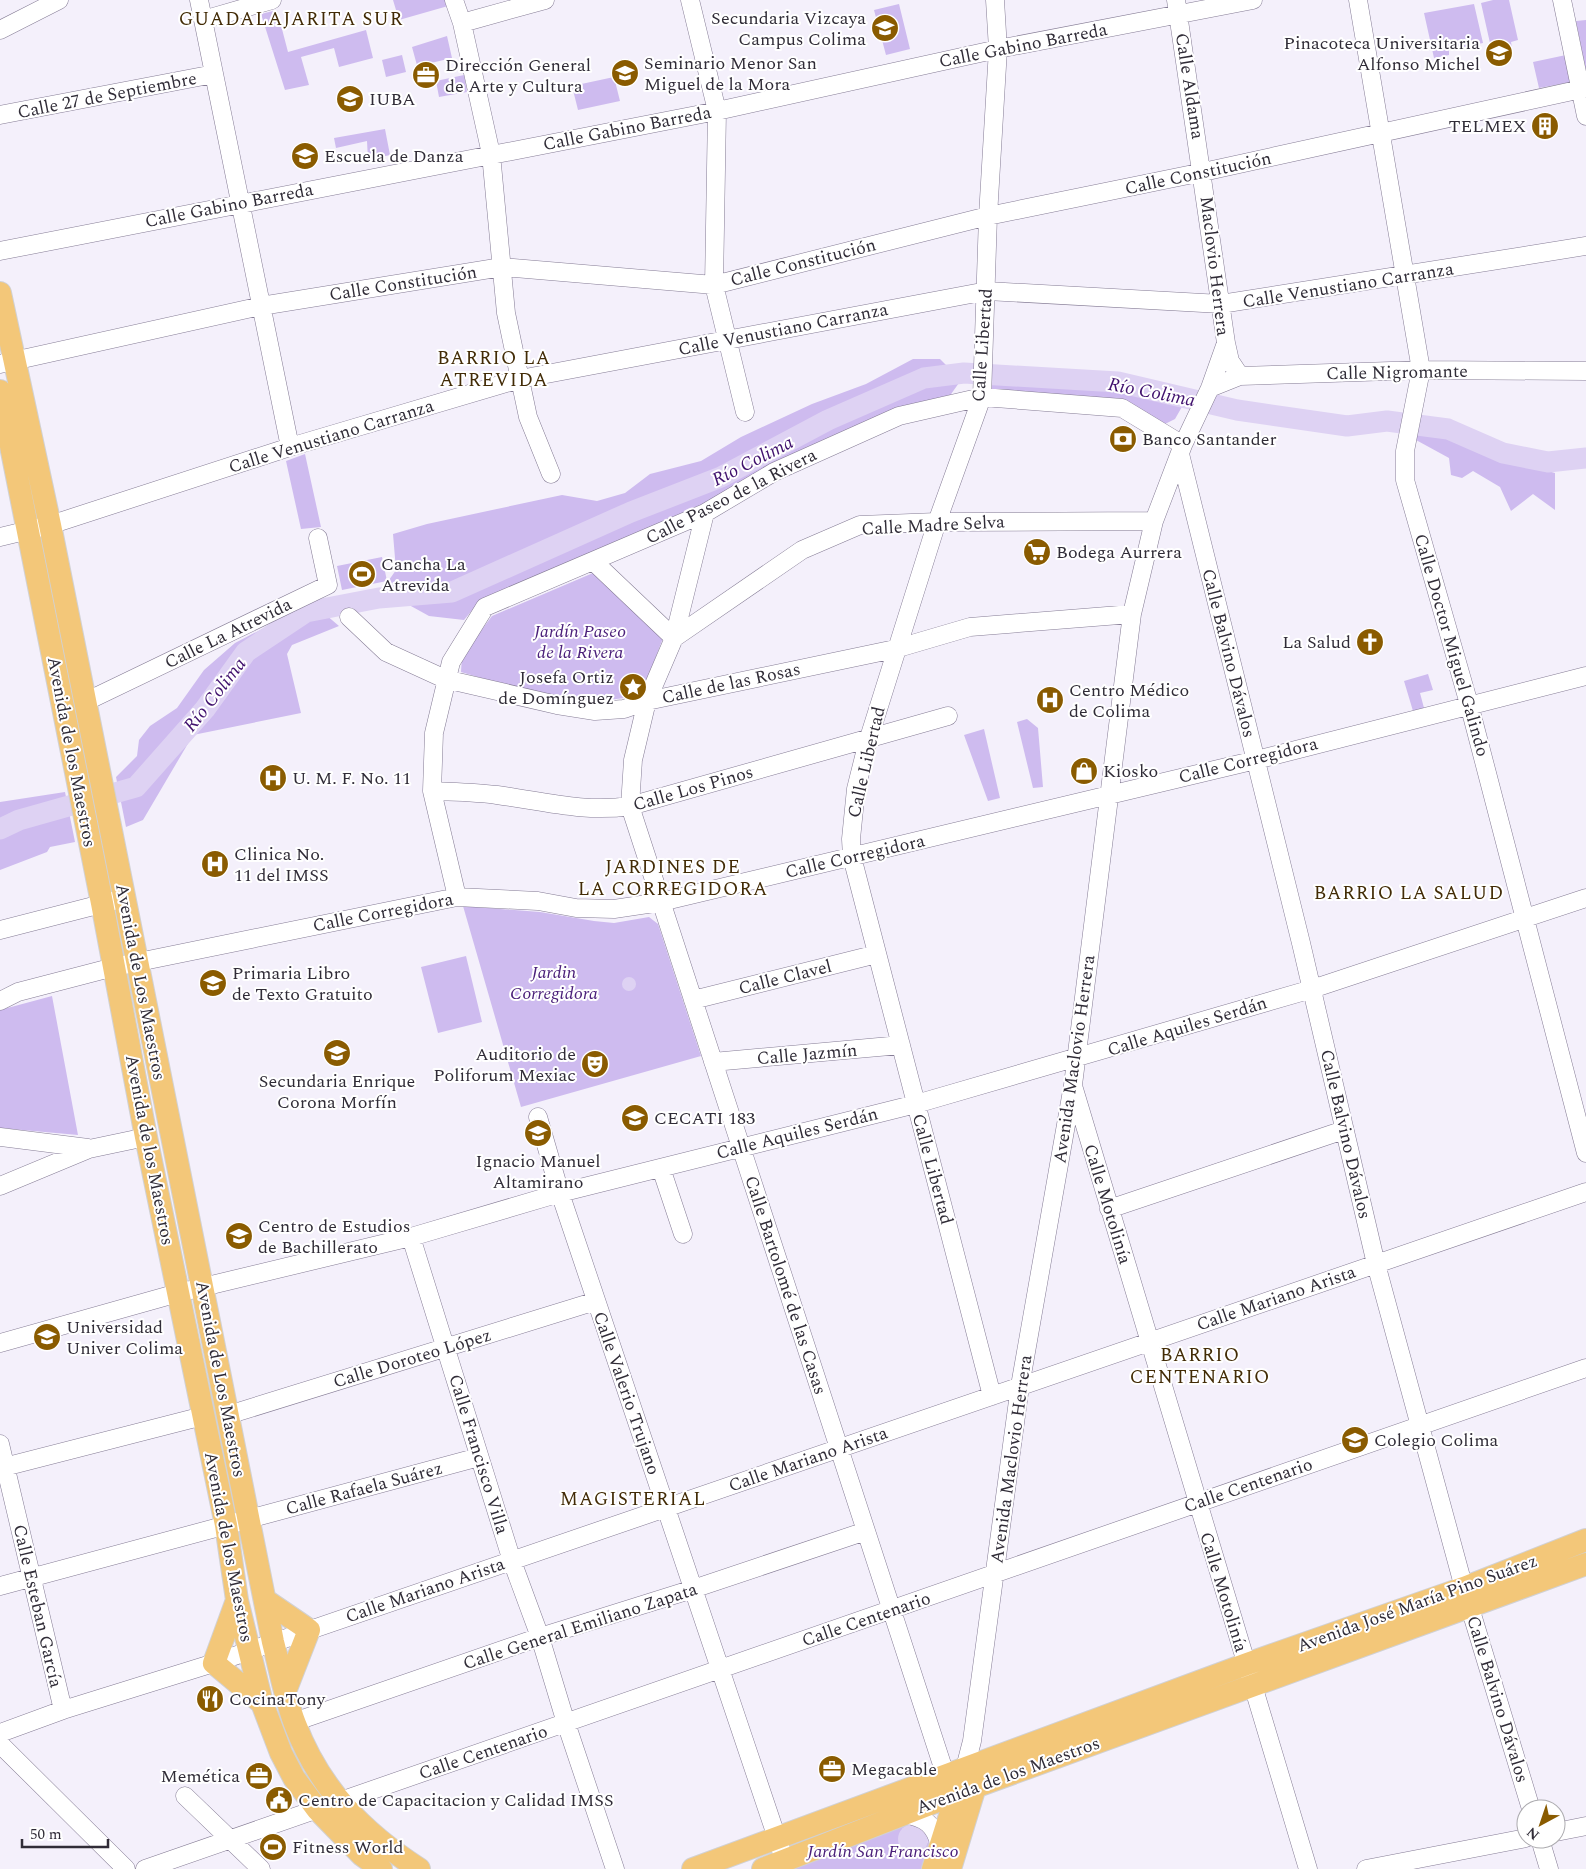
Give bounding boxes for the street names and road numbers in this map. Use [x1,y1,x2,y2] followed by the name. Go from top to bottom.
[937,16,1110,75] street label: Calle Gabino Barreda
[1168,31,1211,141] street label: Calle Aldama
[15,65,199,126] street label: Calle 27 de Septiembre
[541,99,714,158] street label: Calle Gabino Barreda
[1122,145,1274,202] street label: Calle Constitución
[143,176,316,235] street label: Calle Gabino Barreda
[1193,195,1236,338] street label: Maclovio Herrera
[727,231,879,294] street label: Calle Constitución
[1241,255,1456,316] street label: Calle Venustiano Carranza
[327,258,479,309] street label: Calle Constitución
[965,287,1000,403] street label: Calle Libertad
[676,296,891,363] street label: Calle Venustiano Carranza
[1326,358,1468,387] street label: Calle Nigromante
[225,392,437,481] street label: Calle Venustiano Carranza
[641,441,822,551] street label: Calle Paseo de la Rivera
[861,508,1006,543] street label: Calle Madre Selva
[1407,531,1496,760] street label: Calle Doctor Miguel Galindo
[1194,566,1263,740] street label: Calle Balvino Dávalos
[160,591,297,676] street label: Calle La Atrevida
[40,654,103,850] street label: Avenida de los Maestros
[659,656,803,711] street label: Calle de las Rosas
[841,704,892,821] street label: Calle Libertad
[1176,730,1321,791] street label: Calle Corregidora
[630,758,756,819] street label: Calle Los Pinos
[783,827,928,886] street label: Calle Corregidora
[108,881,173,1083] street label: Avenida de Los Maestros
[310,886,456,939] street label: Calle Corregidora
[736,953,835,1002] street label: Calle Clavel
[1047,953,1103,1165] street label: Avenida Maclovio Herrera
[1104,989,1270,1064] street label: Calle Aquiles Serdán
[756,1037,858,1072] street label: Calle Jazmín
[1313,1047,1378,1222] street label: Calle Balvino Dávalos
[118,1052,181,1248] street label: Avenida de los Maestros
[713,1100,881,1167] street label: Calle Aquiles Serdán
[905,1111,960,1228] street label: Calle Libertad
[1076,1141,1139,1268] street label: Calle Motolinía
[737,1172,834,1398] street label: Calle Bartolomé de las Casas
[1193,1258,1360,1338] street label: Calle Mariano Arista
[188,1278,253,1480] street label: Avenida de Los Maestros
[586,1308,667,1478] street label: Calle Valerio Trujano
[330,1322,495,1395] street label: Calle Doroteo López
[984,1353,1040,1565] street label: Avenida Maclovio Herrera
[441,1371,516,1538] street label: Calle Francisco Villa
[725,1419,892,1499] street label: Calle Mariano Arista
[197,1449,260,1645] street label: Avenida de los Maestros
[1180,1451,1316,1520] street label: Calle Centenario
[283,1455,446,1522] street label: Calle Rafaela Suárez
[6,1522,69,1691] street label: Calle Esteban García
[1192,1529,1255,1656] street label: Calle Motolinía
[1293,1547,1541,1660] street label: Avenida José María Pino Suárez
[342,1550,509,1630] street label: Calle Mariano Arista
[459,1576,701,1677] street label: Calle General Emiliano Zapata
[798,1585,934,1654] street label: Calle Centenario
[1459,1612,1536,1786] street label: Calle Balvino Dávalos
[415,1718,551,1787] street label: Calle Centenario
[913,1730,1104,1821] street label: Avenida de los Maestros

